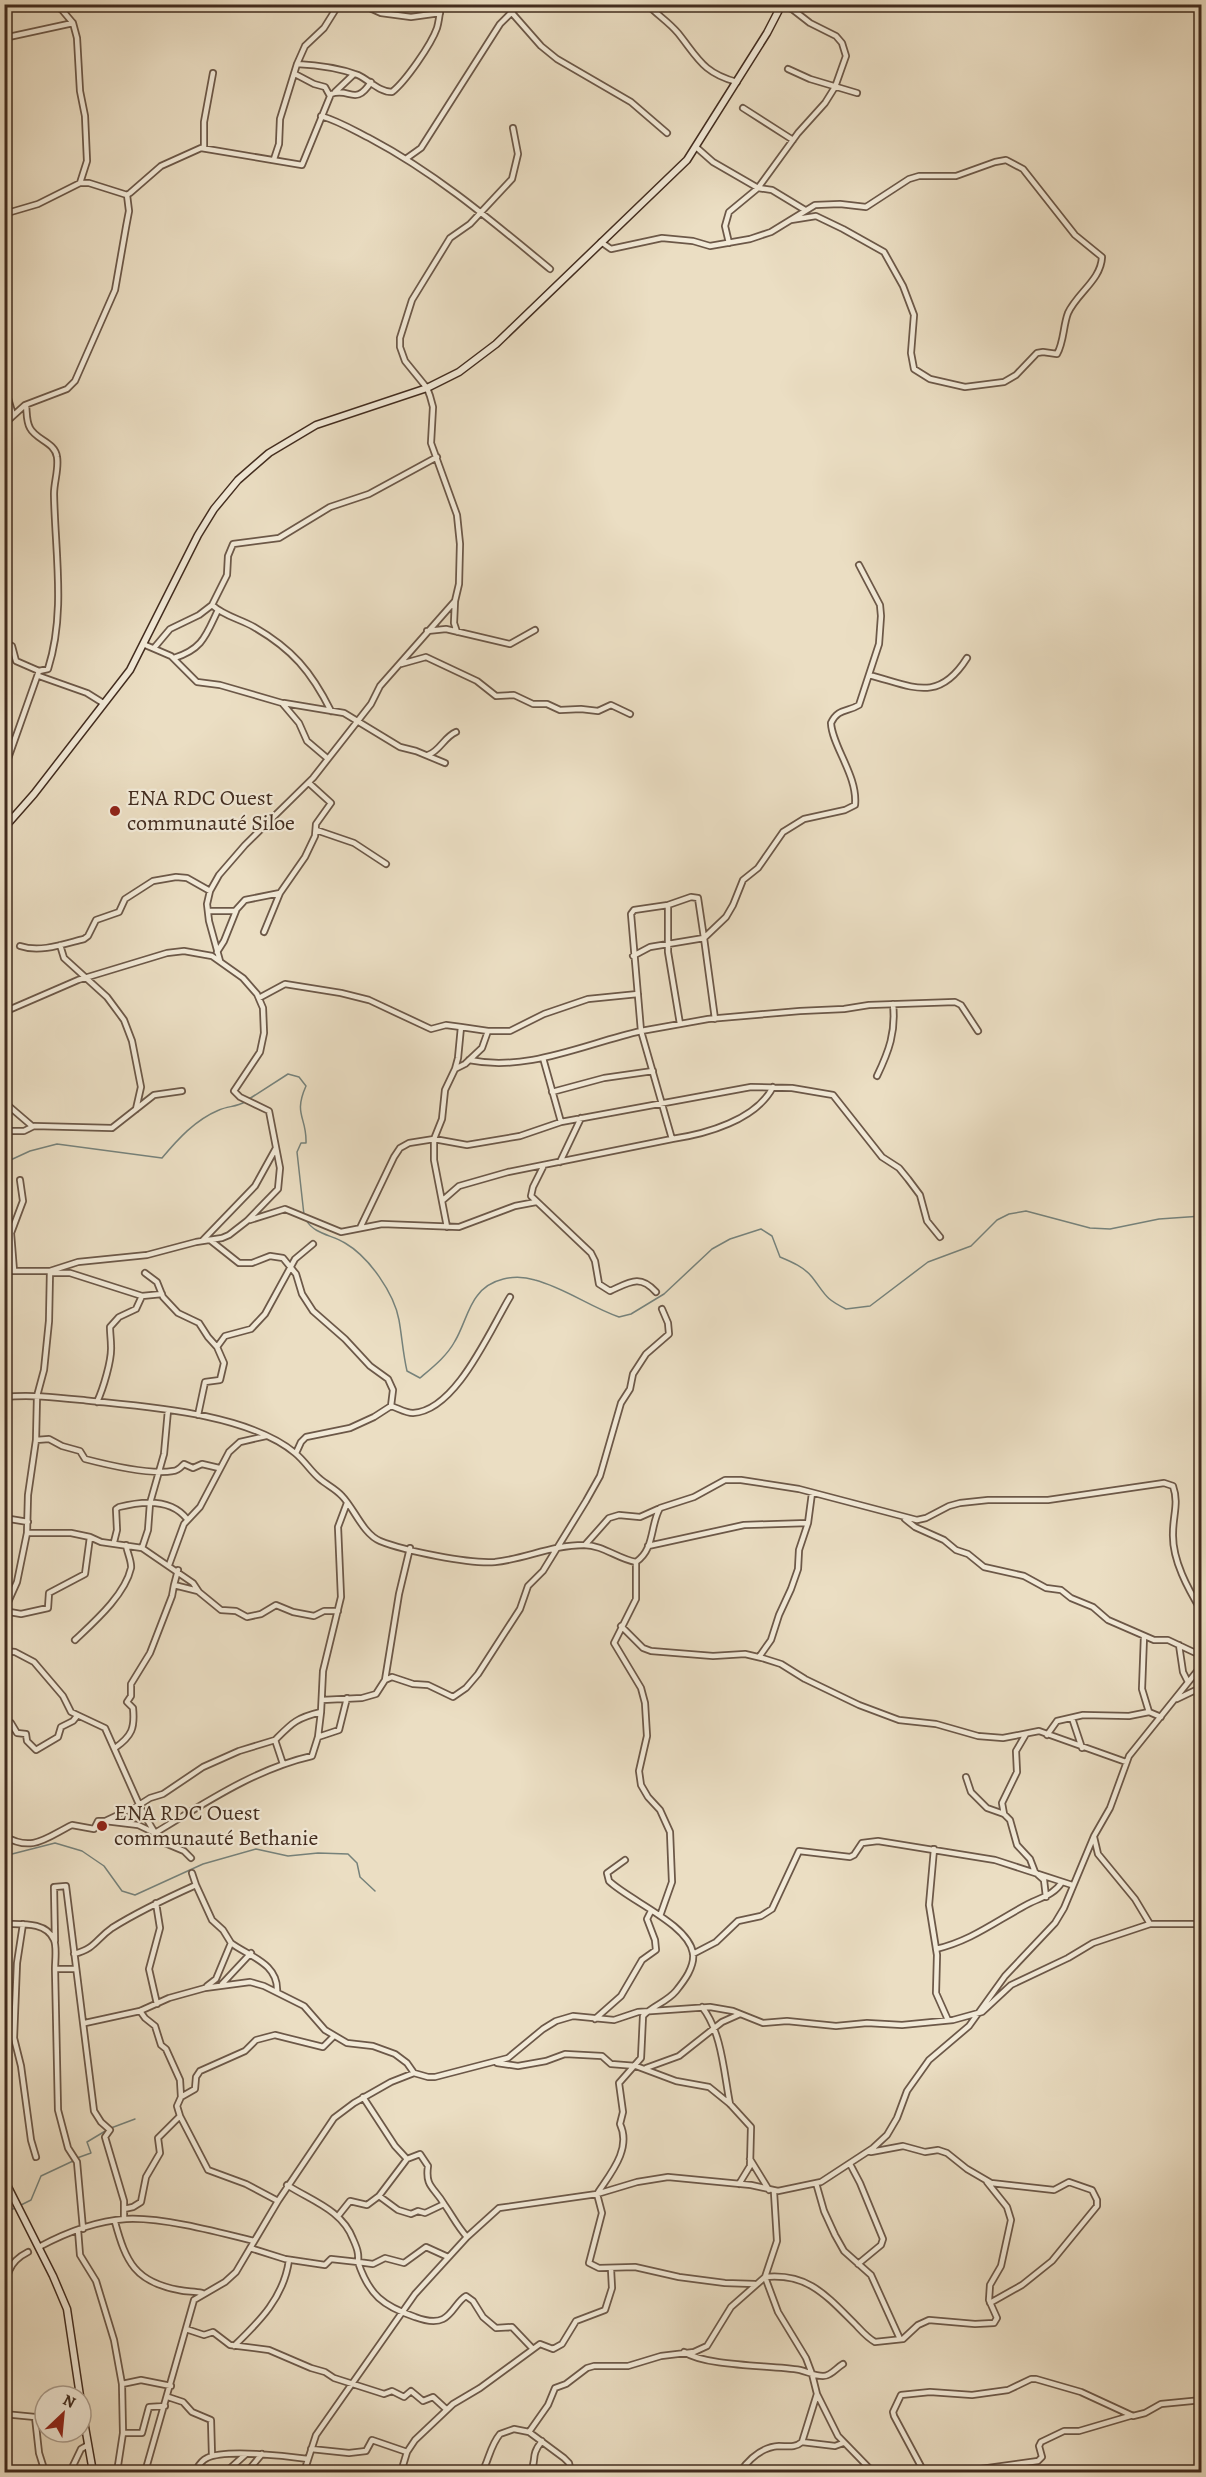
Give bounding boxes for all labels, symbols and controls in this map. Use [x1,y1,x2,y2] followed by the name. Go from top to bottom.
[127,783,295,838] place label: ENA RDC Ouest communauté Siloe
[108,804,122,818] marker: ENA RDC Ouest communauté Siloe
[114,1798,318,1853] place label: ENA RDC Ouest communauté Bethanie
[95,1819,109,1833] marker: ENA RDC Ouest communauté Bethanie
[33,2384,93,2444] north arrow
[59,2389,80,2414] text: N

